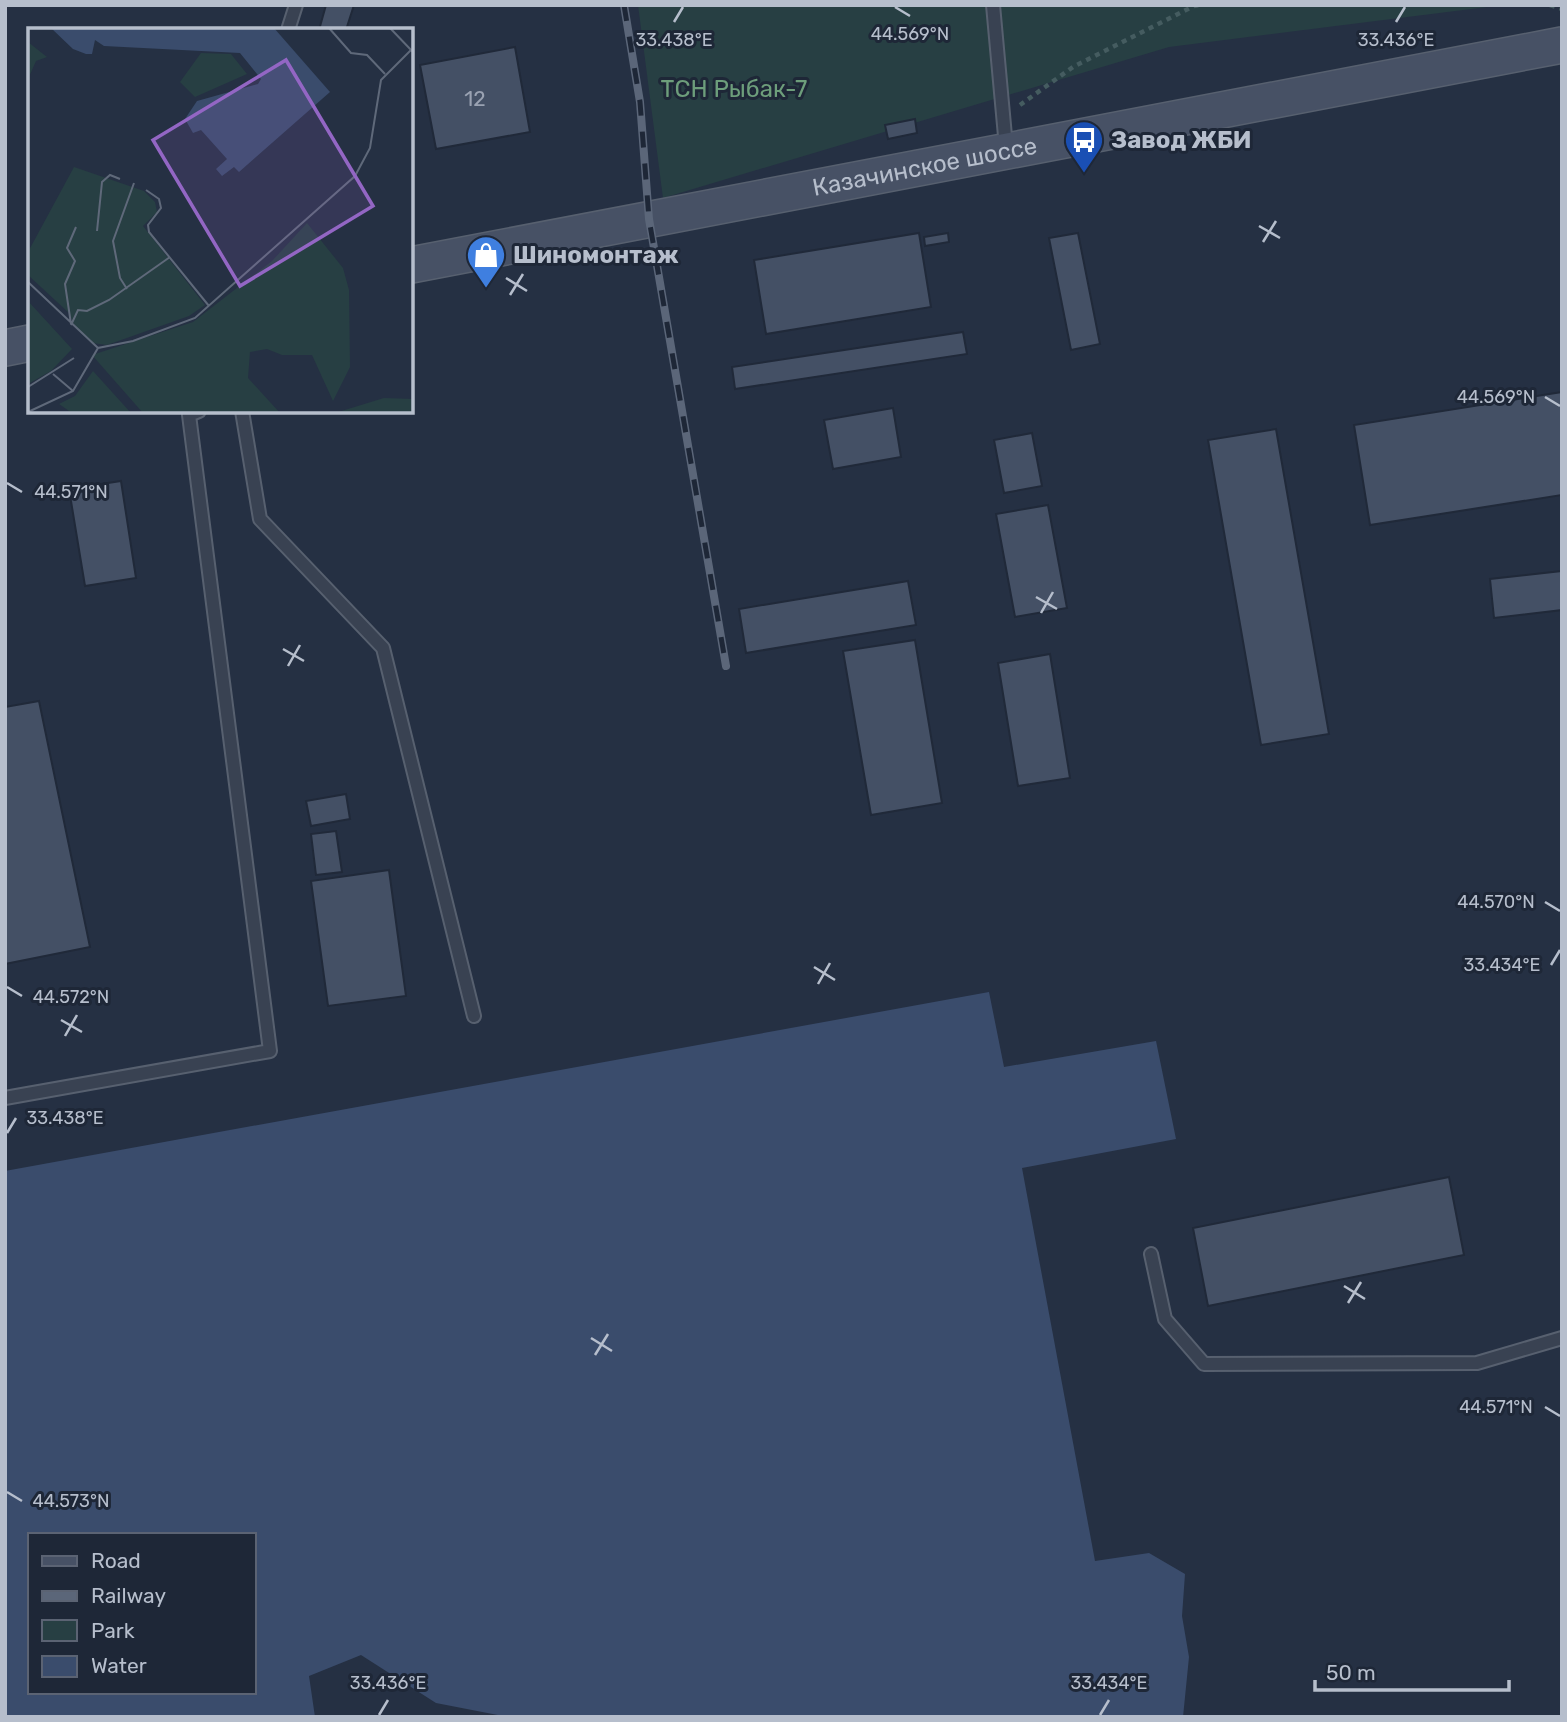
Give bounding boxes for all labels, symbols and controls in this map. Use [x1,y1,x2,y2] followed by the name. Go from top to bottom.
[871,23,949,45] text: 44.569°N
[28,28,413,413] inset map
[635,29,713,51] text: 33.438°E
[1358,29,1434,51] text: 33.436°E
[661,75,807,103] park label: ТСН Рыбак-7
[464,86,486,111] house number: 12
[1063,119,1105,174] bus stop icon: Завод ЖБИ
[1111,126,1251,154] place label: Завод ЖБИ
[810,132,1039,202] street label: Казачинское шоссе
[465,234,507,289] shop icon: Шиномонтаж
[513,241,679,269] place label: Шиномонтаж
[1457,386,1535,408] text: 44.569°N
[34,481,108,503] text: 44.571°N
[1457,891,1535,913] text: 44.570°N
[1464,954,1540,976] text: 33.434°E
[33,986,109,1008] text: 44.572°N
[26,1107,104,1129] text: 33.438°E
[1459,1396,1533,1418] text: 44.571°N
[33,1490,109,1512] text: 44.573°N
[28,1533,256,1694] legend
[91,1548,141,1573] text: Road
[91,1583,166,1608] text: Railway
[91,1618,135,1643] text: Park
[1315,1648,1509,1692] scale bar
[91,1653,147,1678] text: Water
[1326,1660,1376,1685] text: 50 m
[350,1672,426,1694] text: 33.436°E
[1071,1672,1147,1694] text: 33.434°E

